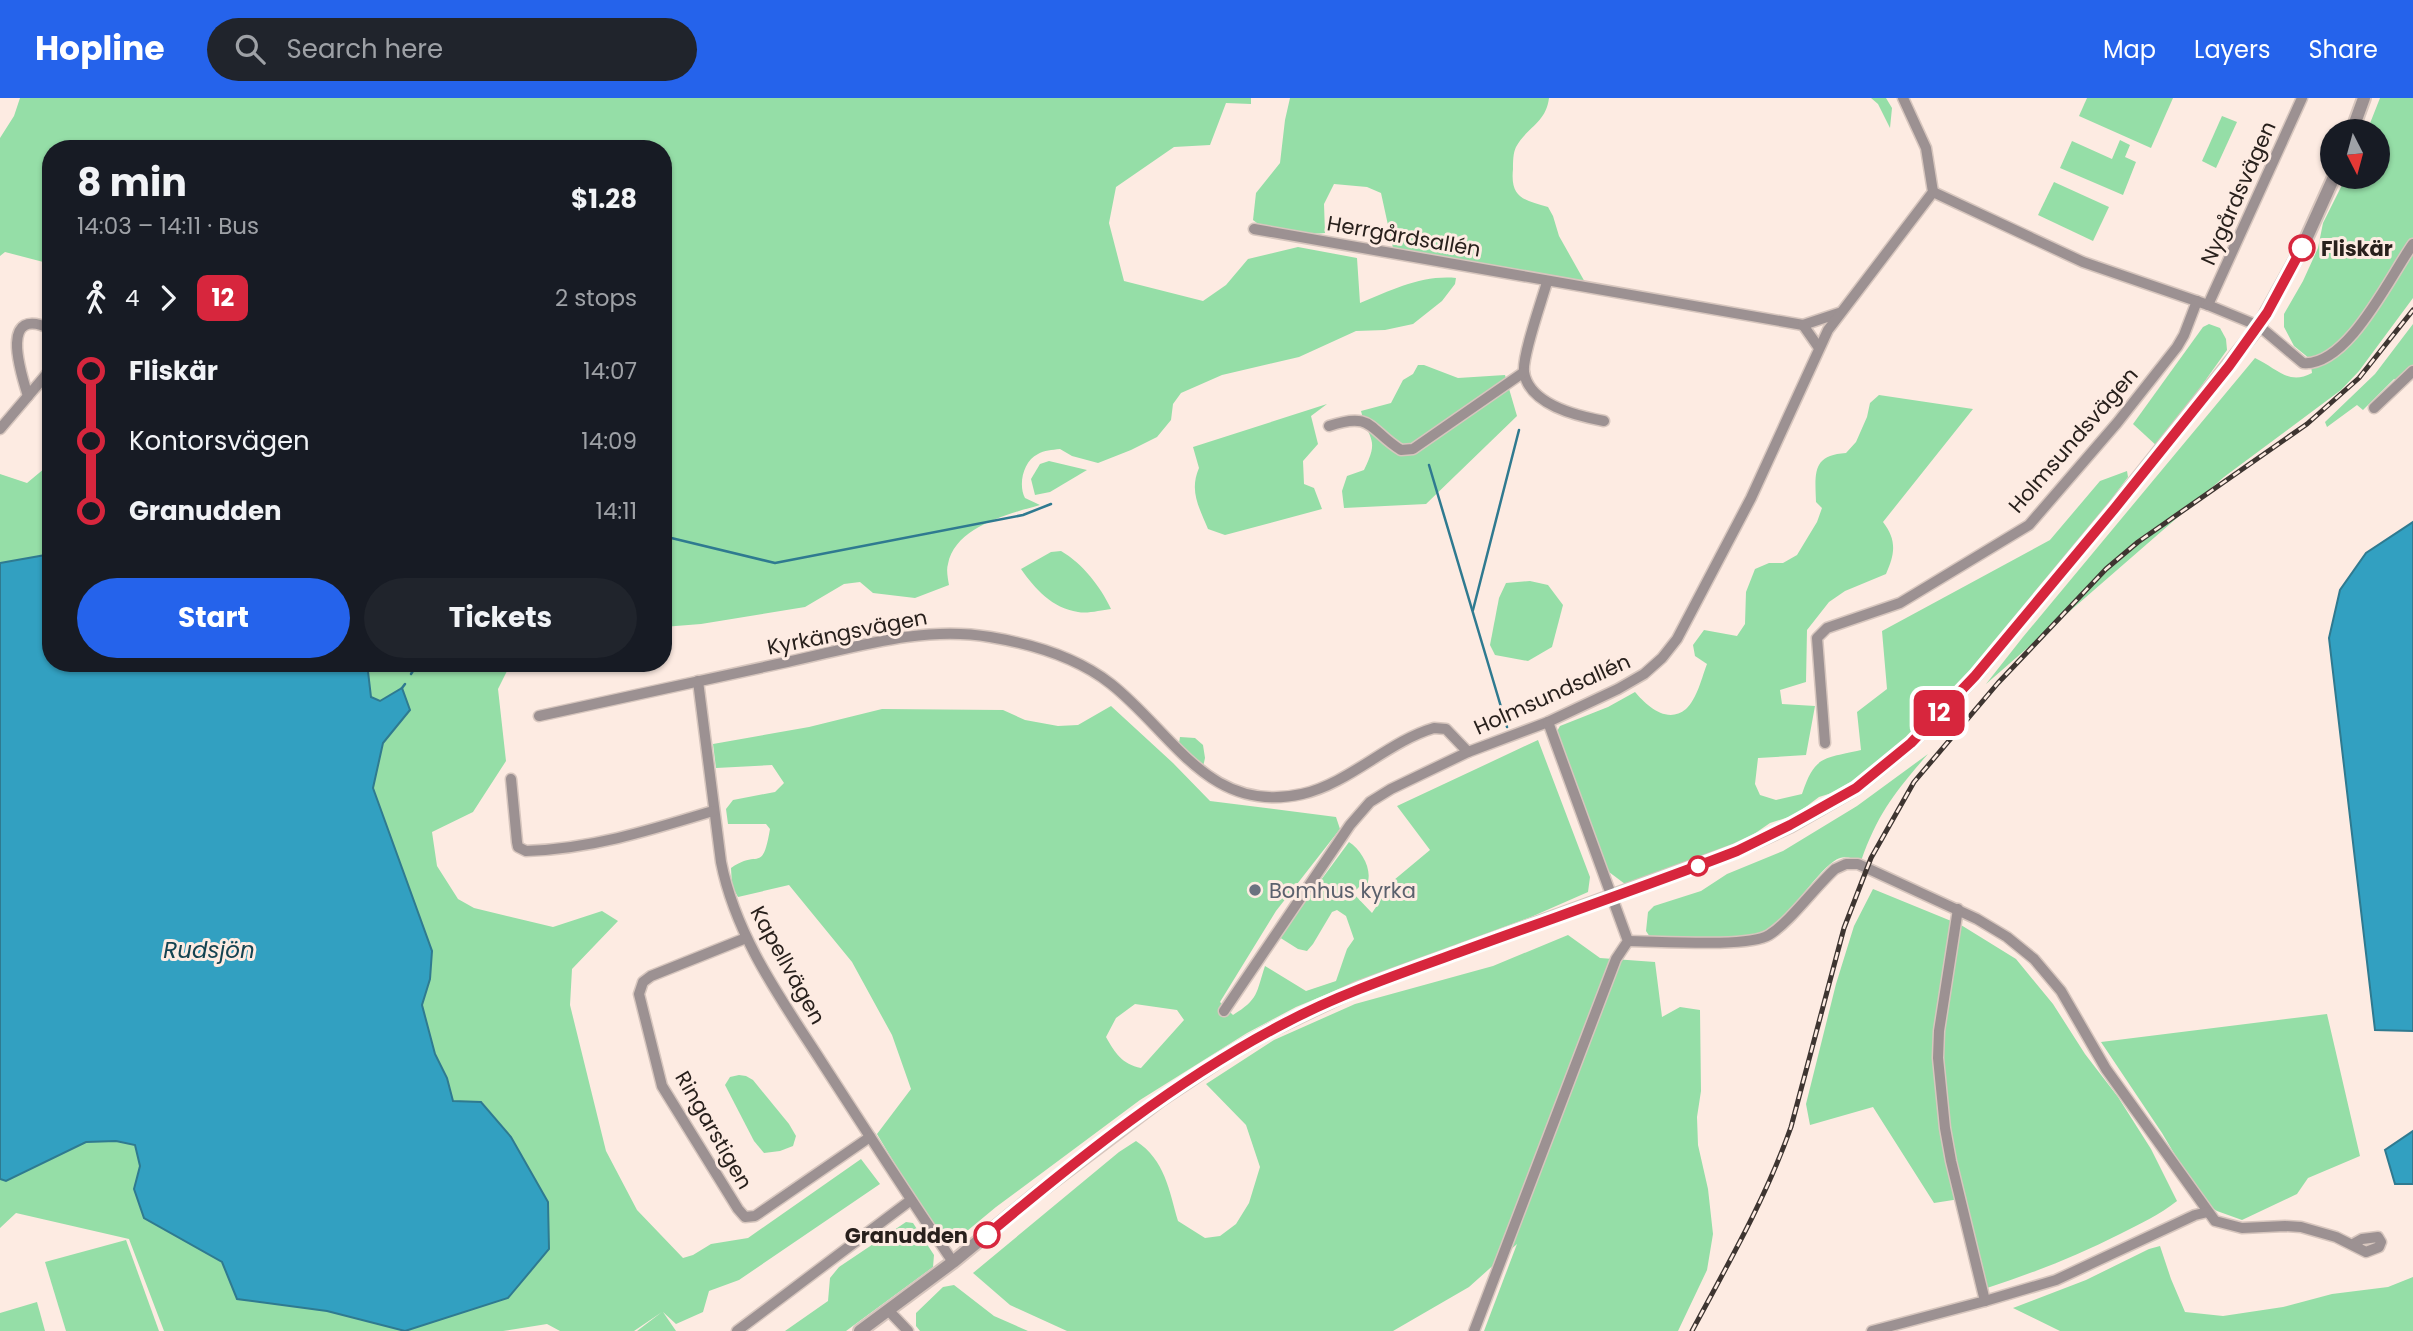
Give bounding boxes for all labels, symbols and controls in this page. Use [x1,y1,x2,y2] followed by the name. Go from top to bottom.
[207,18,697,81] search box
[35,25,165,72] text: Hopline
[231,30,269,68] icon: search
[287,31,443,67] text: Search here
[2103,33,2156,66] text: Map
[2194,33,2270,66] text: Layers
[2308,33,2378,66] text: Share
[2193,116,2283,270] street label: Nygårdsvägen
[2320,119,2390,189] north arrow
[2320,119,2390,189] map controls
[77,156,187,209] text: 8 min
[571,181,637,217] text: $1.28
[1325,208,1483,264] street label: Herrgårdsallén
[77,210,259,242] text: 14:03 – 14:11 · Bus
[2321,234,2393,263] place label: Fliskär
[2289,235,2315,261] marker: Fliskär
[77,279,115,317] icon: walk
[149,279,187,317] icon: forward
[211,281,234,314] text: 12
[125,282,139,314] text: 4
[555,282,637,314] text: 2 stops
[129,353,218,389] text: Fliskär
[583,355,637,387] text: 14:07
[2002,361,2144,519] street label: Holmsundsvägen
[129,423,310,459] text: Kontorsvägen
[581,425,637,457] text: 14:09
[129,493,282,529] text: Granudden
[596,495,637,527] text: 14:11
[77,578,350,658] button: Start
[364,578,637,658] button: Tickets
[764,602,930,662] street label: Kyrkängsvägen
[1469,646,1635,742] street label: Holmsundsallén
[1908,690,1970,736] line badge: 12
[1928,696,1950,729] text: 12
[1688,856,1708,876] unlabelled marker
[1269,876,1416,905] place label: Bomhus kyrka
[1247,882,1263,898] marker: Bomhus kyrka
[744,901,832,1029] street label: Kapellvägen
[163,934,255,966] water label: Rudsjön
[668,1066,760,1194] street label: Ringarstigen
[845,1221,968,1250] place label: Granudden
[974,1222,1000,1248] marker: Granudden

